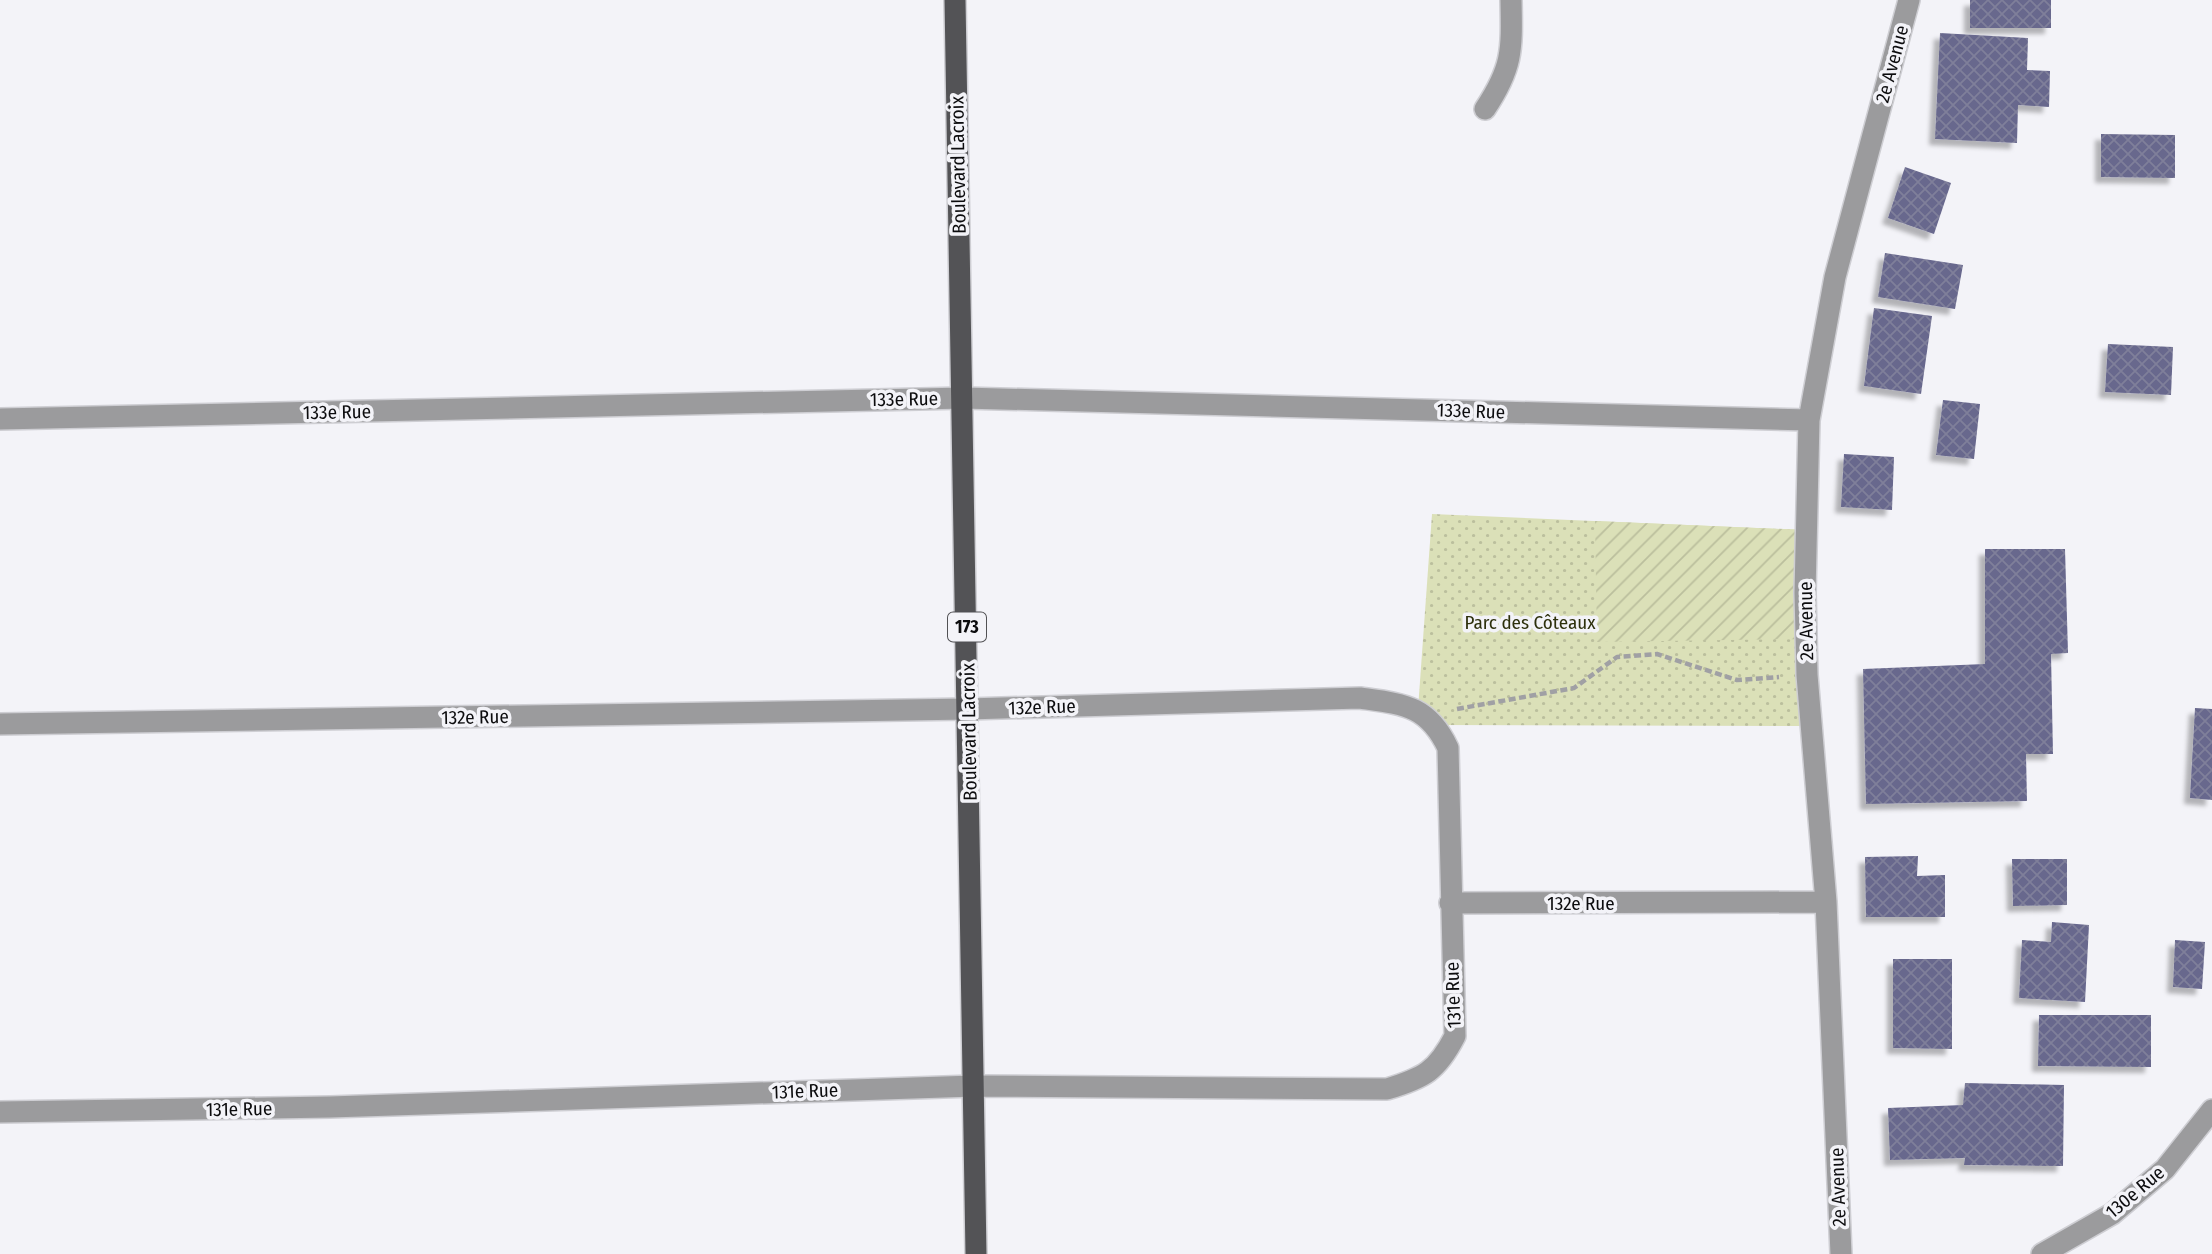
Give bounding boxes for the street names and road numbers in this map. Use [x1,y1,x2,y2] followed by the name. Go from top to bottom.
[1871,23,1913,105] street label: 2e Avenue
[945,95,971,234] street label: Boulevard Lacroix
[870,387,938,411] street label: 133e Rue
[1437,398,1505,424] street label: 133e Rue
[303,400,371,424] street label: 133e Rue
[1794,581,1818,661] street label: 2e Avenue
[948,612,986,642] road number: 173
[956,662,982,801] street label: Boulevard Lacroix
[1008,694,1076,720] street label: 132e Rue
[441,705,509,729] street label: 132e Rue
[1547,892,1615,915] street label: 132e Rue
[1440,961,1466,1029] street label: 131e Rue
[771,1078,839,1104] street label: 131e Rue
[206,1097,272,1121] street label: 131e Rue
[1825,1147,1851,1227] street label: 2e Avenue
[2101,1161,2169,1223] street label: 130e Rue

